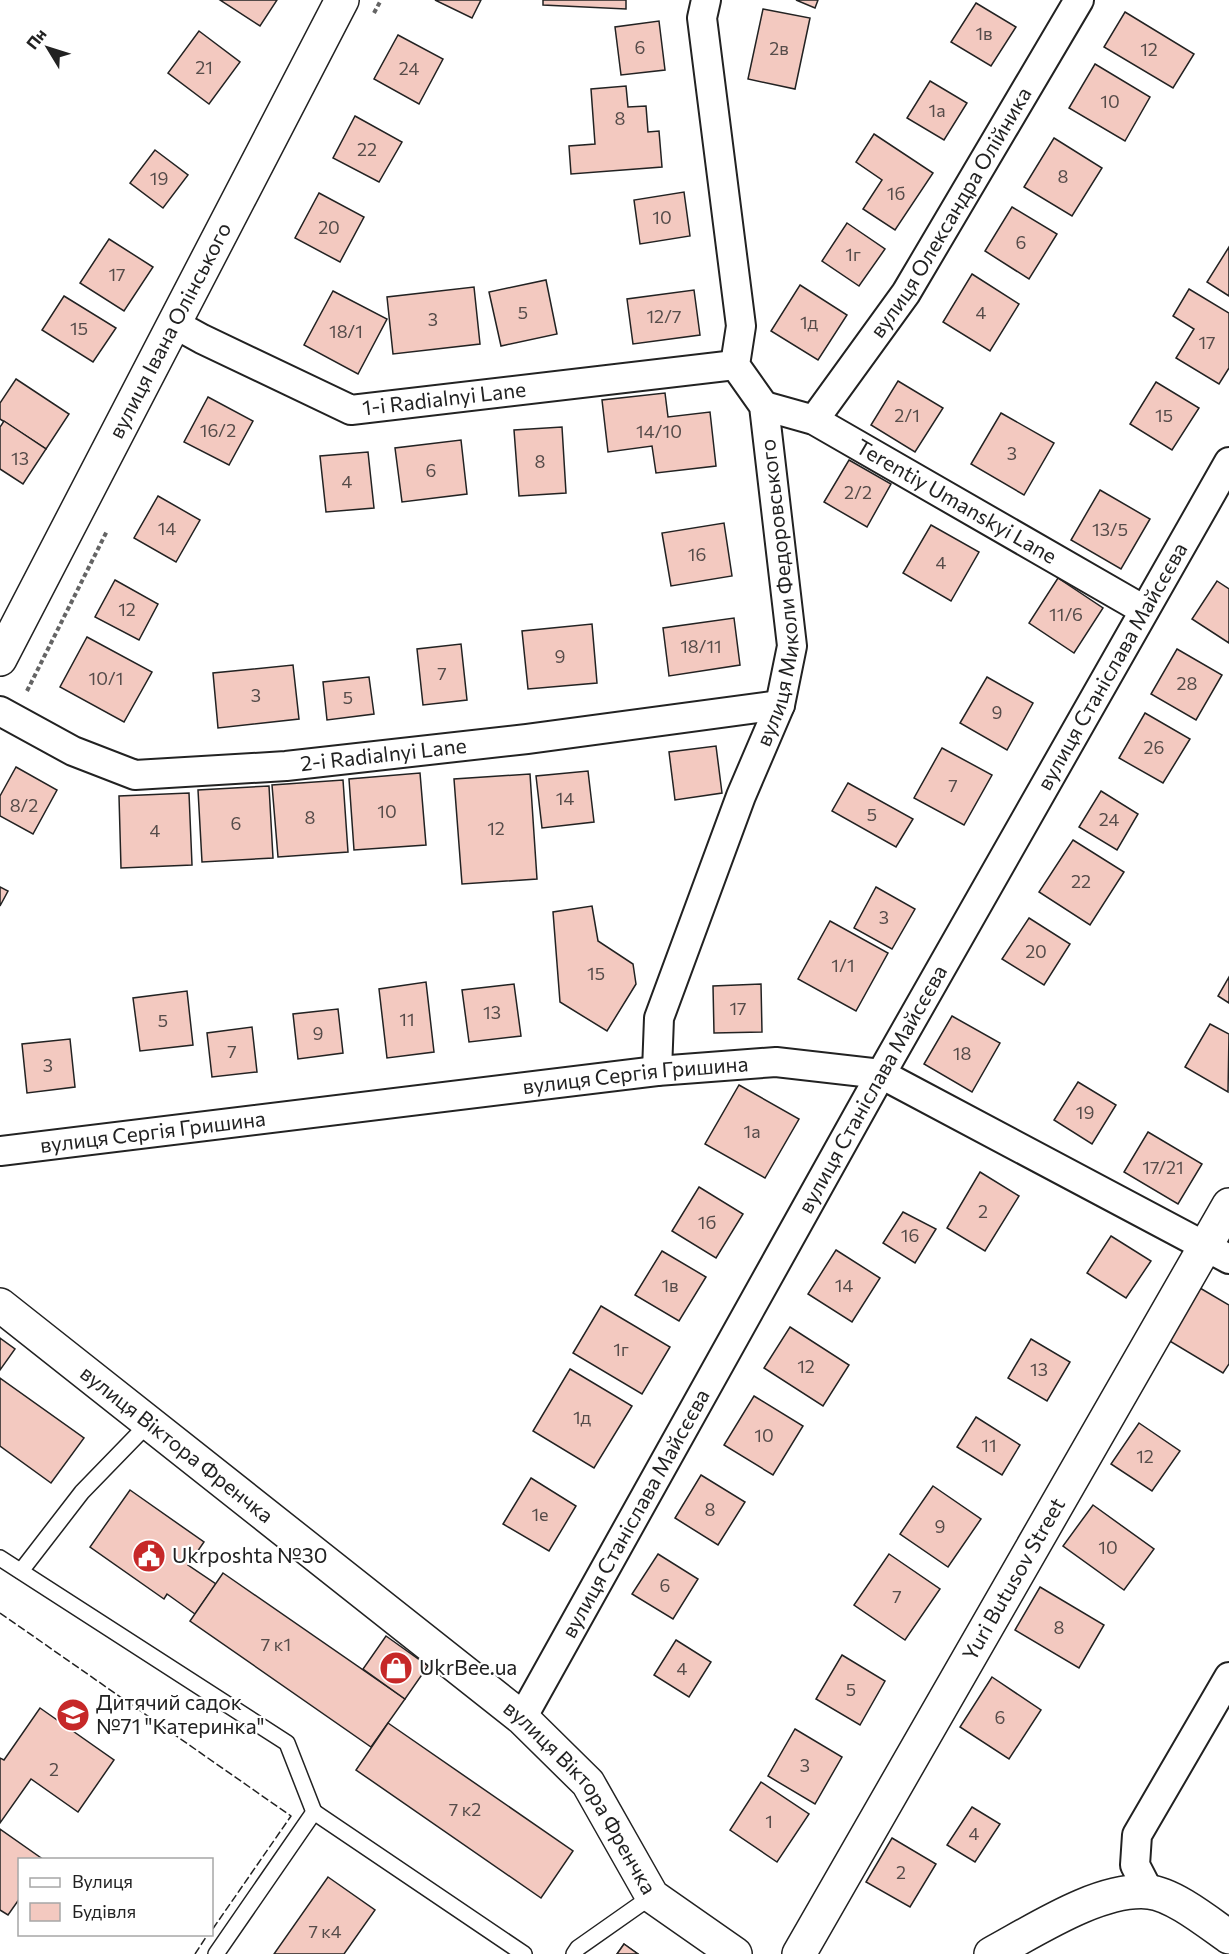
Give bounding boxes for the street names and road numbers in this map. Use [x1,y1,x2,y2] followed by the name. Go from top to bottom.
[864,82,1036,342] street label: вулиця Олександра Олійника
[103,218,235,442] street label: вулиця Івана Олінського
[361,376,527,420] street label: 1-i Radialnyi Lane
[852,433,1062,568] street label: Terentiy Umanskyi Lane
[750,438,803,750] street label: вулиця Миколи Федоровського
[1031,538,1192,794] street label: вулиця Станіслава Майсєєва
[299,732,468,775] street label: 2-i Radialnyi Lane
[792,960,951,1217] street label: вулиця Станіслава Майсєєва
[521,1050,749,1098] street label: вулиця Сергія Гришина
[39,1105,267,1157] street label: вулиця Сергія Гришина
[76,1359,279,1527] street label: вулиця Віктора Френчка
[555,1384,714,1642] street label: вулиця Станіслава Майсєєва
[956,1493,1069,1664] street label: Yuri Butusov Street
[499,1695,662,1898] street label: вулиця Віктора Френчка

